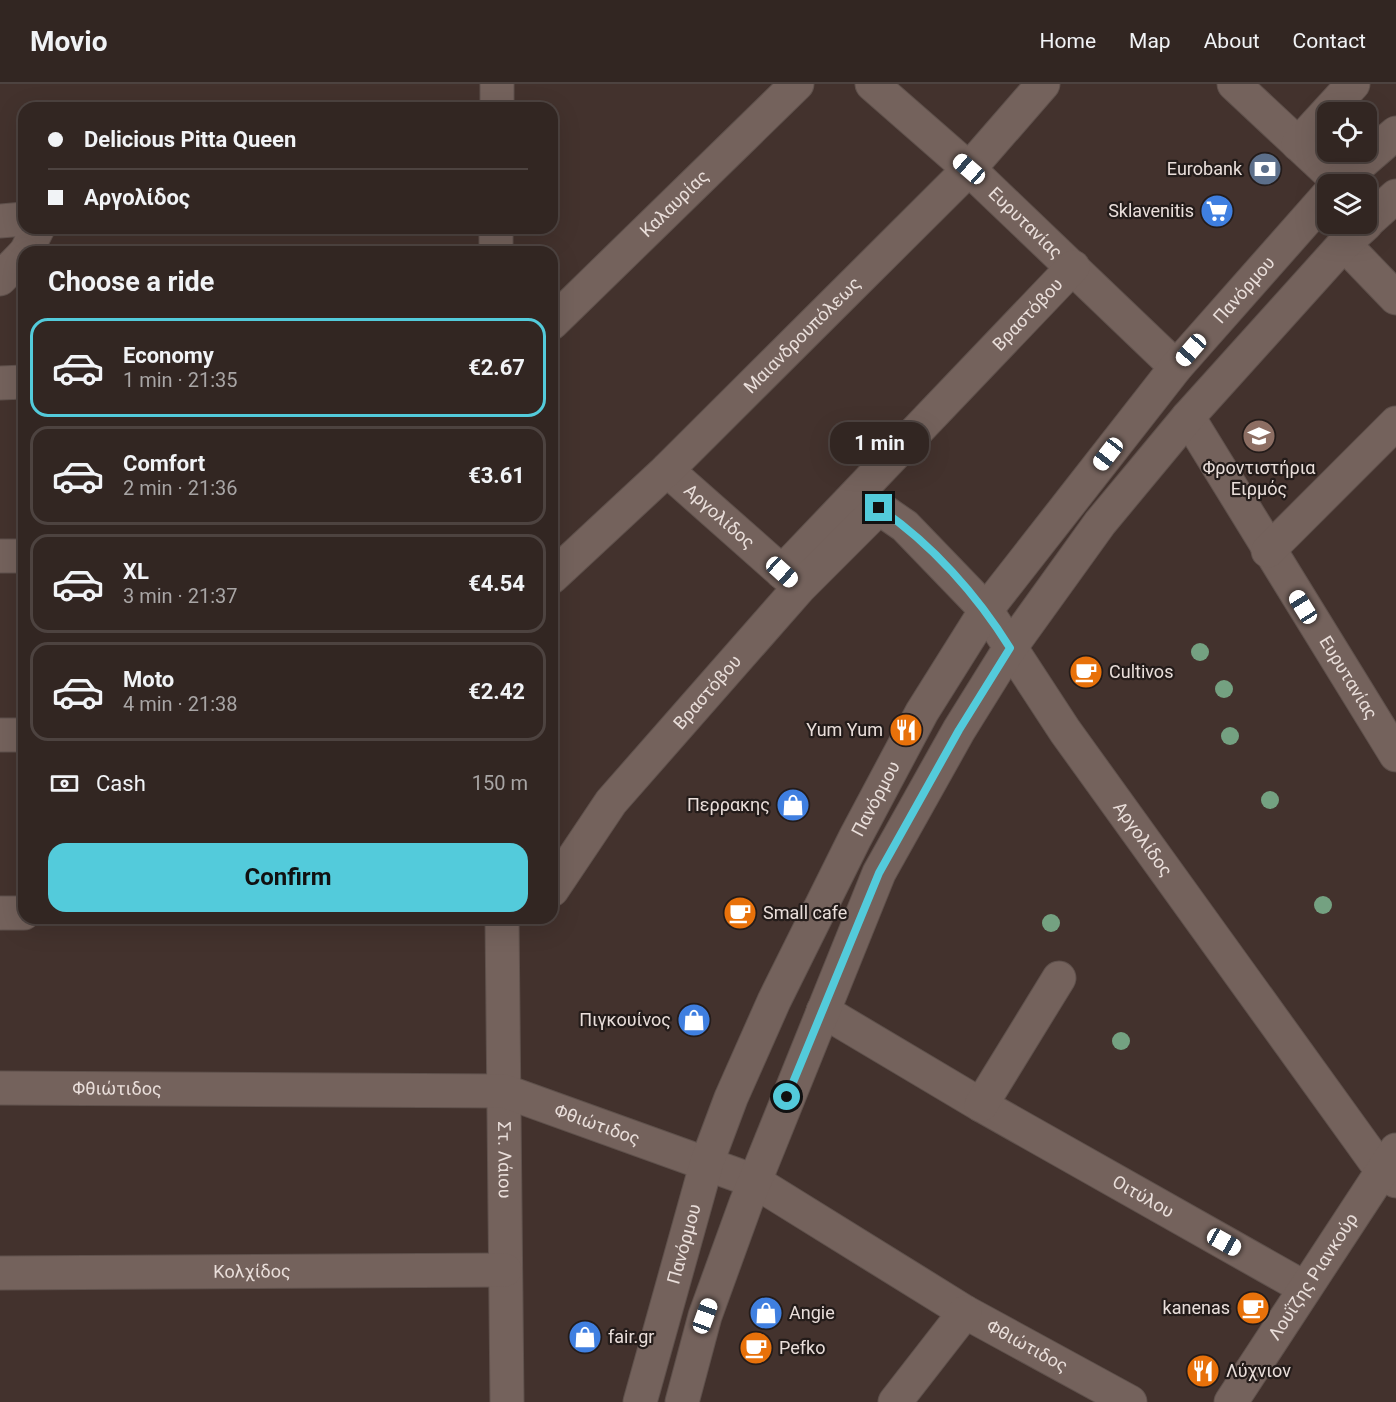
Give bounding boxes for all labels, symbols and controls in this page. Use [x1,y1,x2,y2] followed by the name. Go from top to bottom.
[30,25,108,58] text: Movio
[1040,29,1096,53] text: Home
[1129,29,1171,53] text: Map
[1204,29,1260,53] text: About
[1293,29,1366,53] text: Contact
[1317,102,1377,234] map controls
[1317,102,1377,162] button: locate
[84,127,296,152] text: Delicious Pitta Queen
[950,150,988,188] car
[1247,151,1283,187] bank icon: Eurobank
[1167,158,1243,179] place label: Eurobank
[635,165,713,241] street label: Καλαυρίας
[1317,174,1377,234] button: layers
[985,183,1067,263] street label: Ευρυτανίας
[84,185,190,210] text: Αργολίδος
[1199,193,1235,229] supermarket icon: Sklavenitis
[1108,200,1194,221] place label: Sklavenitis
[1209,252,1279,327] street label: Πανόρμου
[48,266,214,298] text: Choose a ride
[739,272,865,397] street label: Μαιανδρουπόλεως
[988,273,1067,355] street label: Βραστόβου
[1172,331,1210,369] car
[51,341,105,395] icon: car
[123,343,214,368] text: Economy
[468,355,525,380] text: €2.67
[123,368,238,392] text: 1 min · 21:35
[1241,418,1277,454] school or university icon: Φροντιστήρια Ειρμός
[830,421,928,463] callout: 1 min
[854,431,905,455] text: 1 min
[1090,434,1126,474] car
[51,449,105,503] icon: car
[123,451,205,476] text: Comfort
[1202,457,1316,499] place label: Φροντιστήρια Ειρμός
[468,463,525,488] text: €3.61
[123,476,238,500] text: 2 min · 21:36
[680,479,759,553] street label: Αργολίδος
[865,494,892,521] route end
[763,553,801,591] car
[51,557,105,611] icon: car
[123,559,149,584] text: XL
[468,571,525,596] text: €4.54
[123,584,238,608] text: 3 min · 21:37
[1286,587,1320,627] car
[1315,632,1382,723] street label: Ευρυτανίας
[669,650,745,733] street label: Βραστόβου
[1068,654,1104,690] cafe icon: Cultivos
[1109,661,1173,682] place label: Cultivos
[51,665,105,719] icon: car
[123,667,174,692] text: Moto
[468,679,525,704] text: €2.42
[123,692,238,716] text: 4 min · 21:38
[888,712,924,748] restaurant icon: Yum Yum
[806,719,883,740] place label: Yum Yum
[847,757,904,840] street label: Πανόρμου
[48,767,81,800] icon: cash
[96,771,146,796] text: Cash
[472,771,528,795] text: 150 m
[775,787,811,823] shop icon: Περρακης
[687,794,770,815] place label: Περρακης
[1109,797,1177,880] street label: Αργολίδος
[48,843,528,912] button: Confirm
[722,895,758,931] cafe icon: Small cafe
[763,902,847,923] place label: Small cafe
[676,1002,712,1038] shop icon: Πιγκουίνος
[579,1009,671,1030] place label: Πιγκουίνος
[72,1077,162,1099] street label: Φθιώτιδος
[773,1083,800,1110] route start
[552,1099,643,1149] street label: Φθιώτιδος
[494,1121,516,1199] street label: Στ. Λάιου
[1109,1170,1178,1222] street label: Οιτύλου
[662,1201,705,1286] street label: Πανόρμου
[1264,1209,1362,1344] street label: Λουΐζης Ριανκούρ
[1204,1225,1244,1259] car
[213,1260,291,1282] street label: Κολχίδος
[1235,1290,1271,1326] cafe icon: kanenas
[748,1295,784,1331] shop icon: Angie
[690,1296,720,1336] car
[1163,1297,1230,1318] place label: kanenas
[789,1302,835,1323] place label: Angie
[983,1315,1072,1376] street label: Φθιώτιδος
[567,1319,603,1355] shop icon: fair.gr
[608,1326,654,1347] place label: fair.gr
[738,1330,774,1366] cafe icon: Pefko
[779,1337,825,1358] place label: Pefko
[1185,1353,1221,1389] restaurant icon: Λύχνιον
[1226,1360,1291,1381] place label: Λύχνιον

